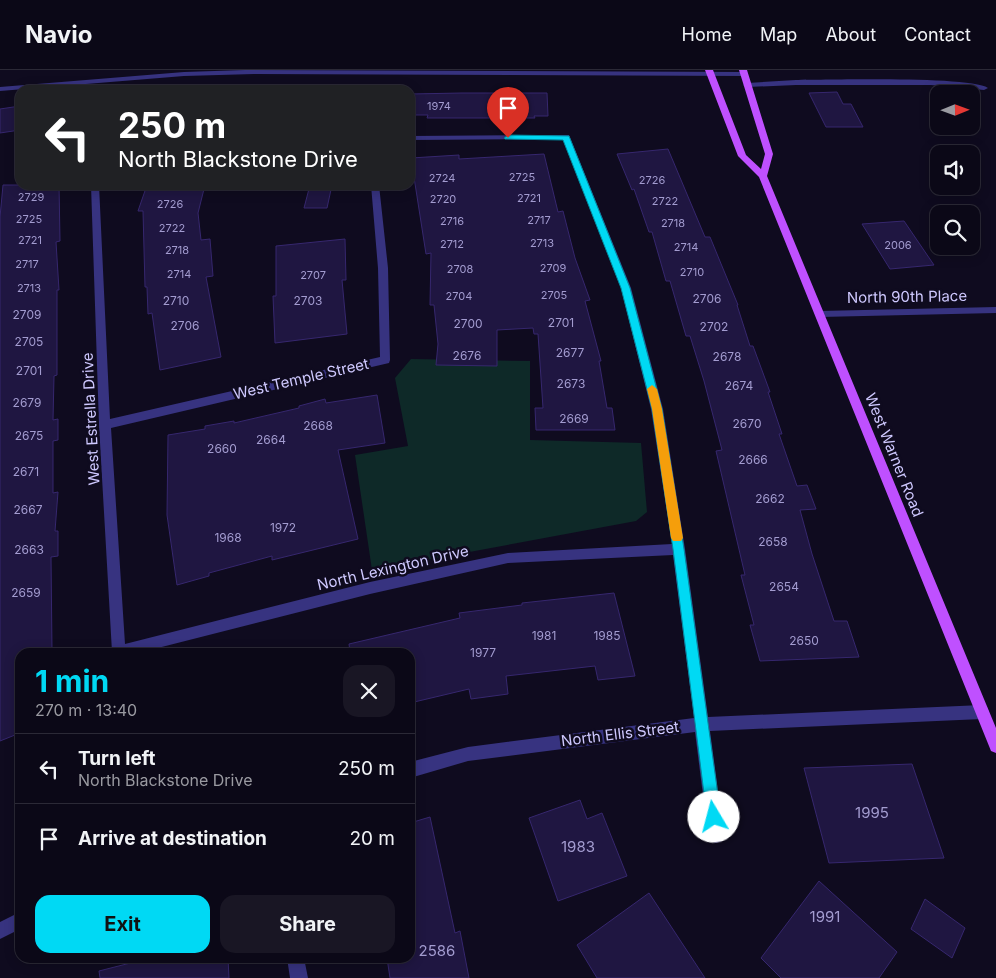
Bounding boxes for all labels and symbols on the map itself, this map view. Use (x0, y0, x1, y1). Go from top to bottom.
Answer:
north arrow (930, 85, 980, 135)
pin (487, 87, 529, 138)
house number: 1974 (427, 99, 451, 113)
house number: 2725 (509, 170, 535, 184)
house number: 2724 (429, 171, 455, 185)
house number: 2726 (639, 173, 665, 187)
house number: 2729 (18, 190, 44, 204)
house number: 2721 (517, 191, 541, 205)
house number: 2720 (430, 192, 456, 206)
house number: 2722 (652, 194, 678, 208)
house number: 2726 (157, 197, 183, 211)
house number: 2725 (16, 212, 42, 226)
house number: 2717 (527, 213, 551, 227)
house number: 2716 (440, 214, 464, 228)
house number: 2718 (661, 216, 685, 230)
house number: 2722 (159, 221, 185, 235)
house number: 2721 (18, 233, 42, 247)
house number: 2713 (530, 236, 554, 250)
house number: 2712 (440, 237, 464, 251)
house number: 2006 (884, 238, 912, 252)
house number: 2714 (674, 240, 698, 254)
house number: 2718 (165, 243, 189, 257)
house number: 2717 (15, 257, 39, 271)
house number: 2709 (540, 261, 566, 275)
house number: 2708 (447, 262, 473, 276)
house number: 2710 (680, 265, 704, 279)
house number: 2714 (167, 267, 191, 281)
house number: 2707 (300, 268, 326, 282)
house number: 2713 (17, 281, 41, 295)
street label: North 90th Place (847, 286, 967, 307)
house number: 2705 (541, 288, 568, 302)
house number: 2704 (446, 289, 472, 303)
house number: 2706 (693, 291, 721, 306)
house number: 2710 (163, 293, 189, 308)
house number: 2703 (294, 293, 322, 308)
house number: 2709 (13, 307, 41, 322)
house number: 2701 (548, 315, 574, 330)
house number: 2700 (453, 316, 483, 331)
house number: 2706 (171, 318, 199, 333)
house number: 2702 (700, 319, 728, 334)
house number: 2705 (15, 334, 43, 349)
house number: 2677 (556, 345, 584, 360)
house number: 2676 (453, 348, 481, 363)
house number: 2678 (713, 349, 741, 364)
street label: West Estrella Drive (78, 352, 103, 486)
street label: West Temple Street (231, 354, 370, 403)
house number: 2701 (16, 363, 42, 378)
house number: 2673 (557, 376, 585, 391)
house number: 2674 (725, 378, 754, 393)
street label: West Warner Road (861, 390, 928, 519)
house number: 2679 (13, 395, 41, 410)
house number: 2669 (559, 411, 589, 426)
house number: 2670 (733, 416, 761, 431)
house number: 2668 (303, 418, 333, 433)
house number: 2675 (15, 428, 43, 443)
house number: 2664 (256, 432, 286, 447)
house number: 2660 (207, 441, 237, 456)
house number: 2666 (738, 452, 768, 467)
house number: 2671 (13, 464, 39, 479)
house number: 2662 (755, 491, 785, 506)
house number: 2667 (14, 502, 43, 517)
house number: 1972 (270, 520, 296, 535)
house number: 1968 (214, 530, 242, 545)
house number: 2658 (758, 534, 788, 549)
street label: North Lexington Drive (315, 541, 471, 594)
house number: 2663 (14, 542, 44, 557)
house number: 2654 (769, 579, 799, 594)
house number: 2659 (11, 585, 41, 600)
house number: 1981 (532, 628, 556, 643)
house number: 1985 (593, 628, 621, 643)
house number: 2650 (789, 633, 819, 648)
house number: 1977 (470, 645, 496, 660)
street label: North Ellis Street (560, 717, 680, 750)
position arrow (687, 790, 739, 842)
house number: 1995 (855, 803, 889, 822)
house number: 1983 (561, 837, 595, 856)
house number: 1991 (810, 907, 840, 926)
house number: 2586 (419, 941, 455, 960)

